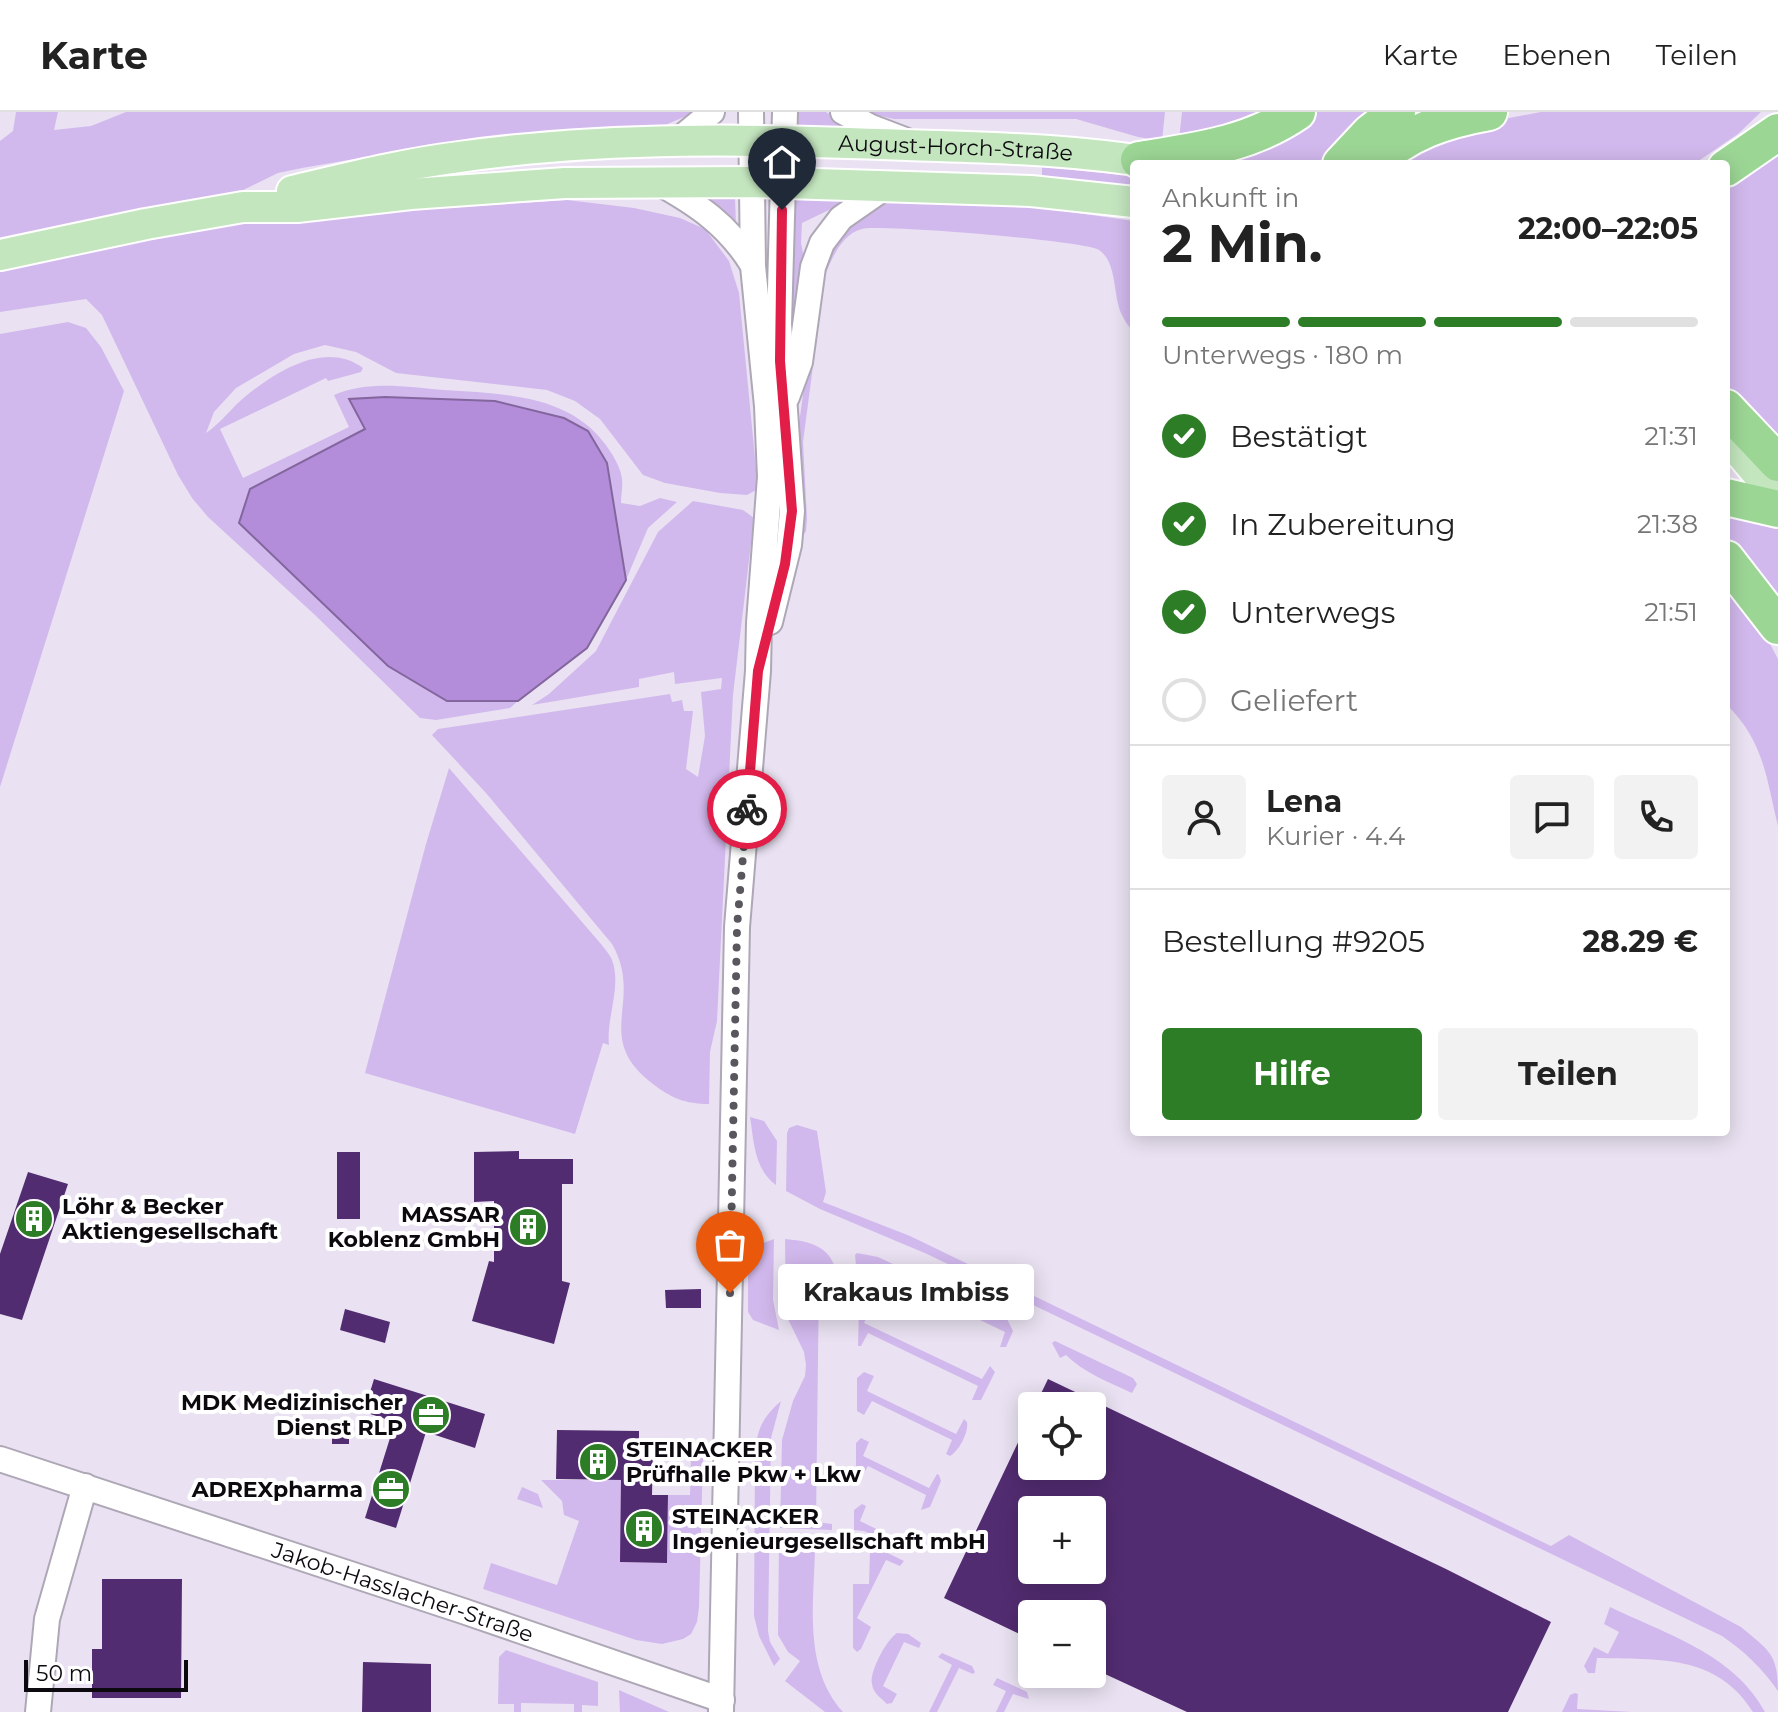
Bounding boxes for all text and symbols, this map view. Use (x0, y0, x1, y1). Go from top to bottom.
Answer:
text: Karte (40, 32, 148, 79)
text: Karte (1383, 38, 1458, 72)
text: Ebenen (1502, 38, 1612, 72)
text: Teilen (1656, 38, 1738, 72)
pin (748, 128, 816, 210)
street label: August-Horch-Straße (838, 129, 1074, 166)
icon: home (760, 140, 804, 184)
text: Ankunft in (1162, 182, 1299, 214)
text: 22:00–22:05 (1518, 210, 1698, 247)
text: 2 Min. (1162, 212, 1322, 275)
text: Unterwegs · 180 m (1162, 339, 1403, 371)
icon: check (1162, 414, 1206, 458)
text: Bestätigt (1230, 418, 1368, 455)
text: 21:31 (1644, 420, 1698, 452)
icon: check (1162, 502, 1206, 546)
text: In Zubereitung (1230, 506, 1456, 543)
text: 21:38 (1637, 508, 1698, 540)
icon: check (1162, 590, 1206, 634)
text: Unterwegs (1230, 594, 1395, 631)
text: 21:51 (1644, 596, 1698, 628)
text: Geliefert (1230, 682, 1358, 719)
courier (707, 769, 787, 849)
button: person (1162, 775, 1246, 859)
button: chat (1510, 775, 1594, 859)
button: phone (1614, 775, 1698, 859)
text: Lena (1266, 783, 1342, 820)
icon: bike (725, 787, 769, 831)
text: Kurier · 4.4 (1266, 820, 1405, 852)
text: Bestellung #9205 (1162, 923, 1425, 960)
text: 28.29 € (1582, 923, 1698, 960)
button: Hilfe (1162, 1028, 1422, 1120)
button: Teilen (1438, 1028, 1698, 1120)
place label: Löhr & Becker Aktiengesellschaft (61, 1193, 279, 1245)
building icon: Löhr & Becker Aktiengesellschaft (13, 1198, 55, 1240)
place label: MASSAR Koblenz GmbH (328, 1201, 500, 1253)
building icon: MASSAR Koblenz GmbH (507, 1206, 549, 1248)
pin (696, 1211, 764, 1293)
icon: bag (708, 1223, 752, 1267)
callout: Krakaus Imbiss (778, 1265, 1034, 1321)
text: Krakaus Imbiss (803, 1276, 1009, 1308)
place label: MDK Medizinischer Dienst RLP (181, 1389, 403, 1441)
map controls (1018, 1392, 1106, 1688)
button: locate (1018, 1392, 1106, 1480)
office icon: MDK Medizinischer Dienst RLP (410, 1394, 452, 1436)
place label: STEINACKER Prüfhalle Pkw + Lkw (626, 1436, 861, 1488)
building icon: STEINACKER Prüfhalle Pkw + Lkw (577, 1441, 619, 1483)
office icon: ADREXpharma (370, 1468, 412, 1510)
place label: ADREXpharma (191, 1476, 363, 1503)
button: + (1018, 1496, 1106, 1584)
place label: STEINACKER Ingenieurgesellschaft mbH (672, 1503, 986, 1555)
building icon: STEINACKER Ingenieurgesellschaft mbH (623, 1508, 665, 1550)
street label: Jakob-Hasslacher-Straße (268, 1535, 537, 1648)
button: − (1018, 1600, 1106, 1688)
scale bar (24, 1656, 188, 1692)
text: 50 m (36, 1660, 92, 1687)

